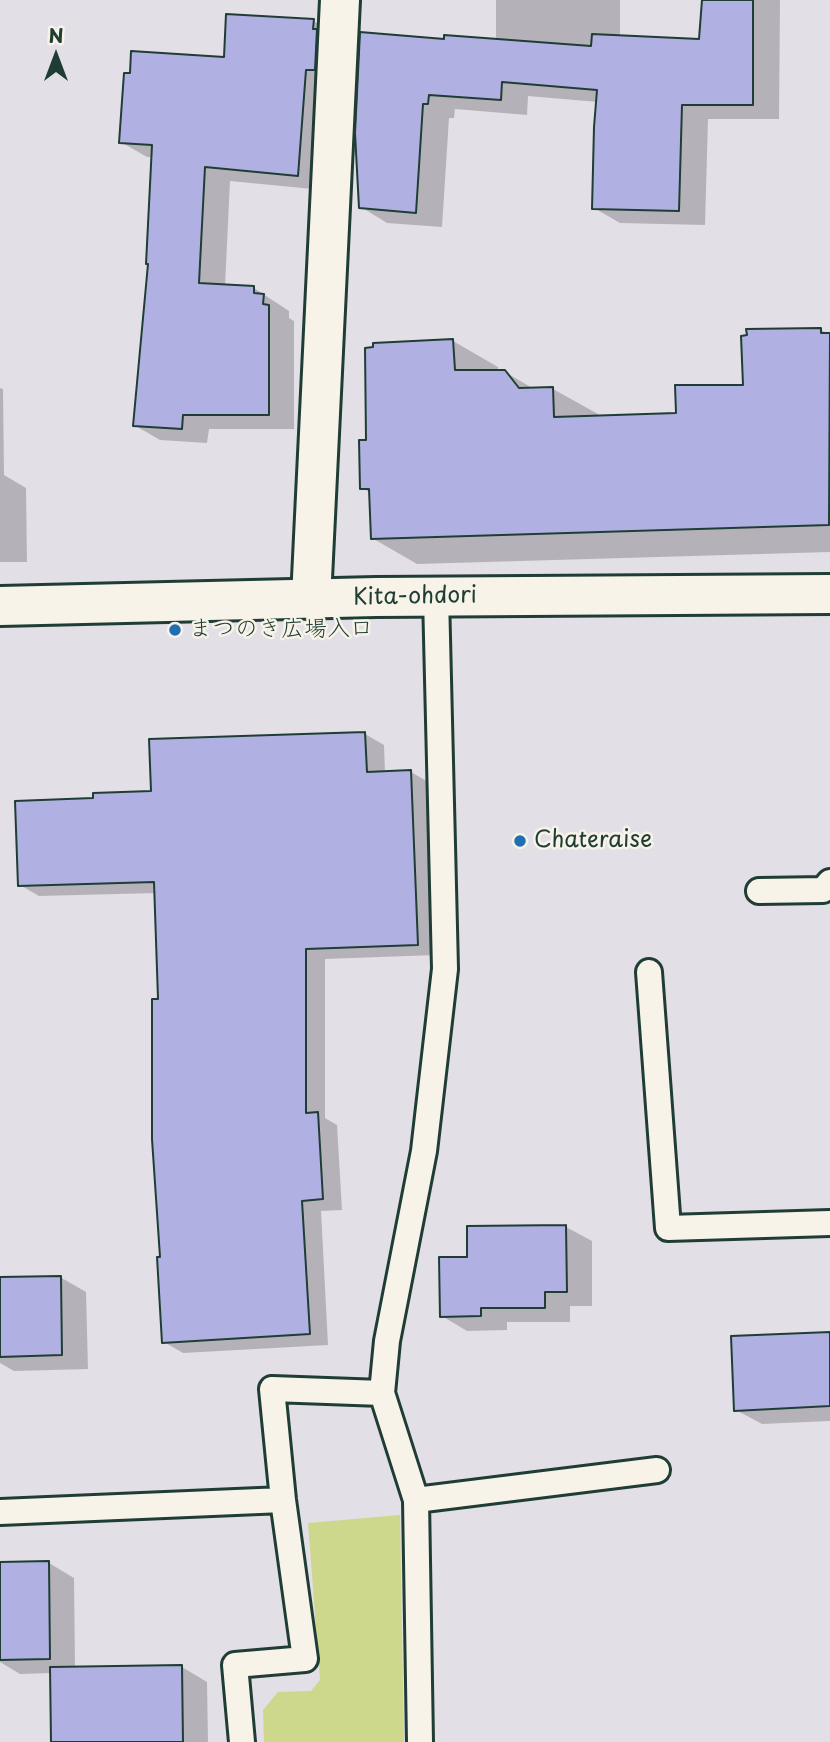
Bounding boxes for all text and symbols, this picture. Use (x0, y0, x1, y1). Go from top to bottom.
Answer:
north arrow (21, 21, 91, 91)
text: N (48, 21, 64, 49)
street label: Kita-ohdori (353, 582, 477, 612)
place label: まつのき広場入口 (189, 616, 373, 644)
marker: まつのき広場入口 (167, 622, 183, 638)
place label: Chateraise (534, 827, 652, 855)
marker: Chateraise (512, 833, 528, 849)

